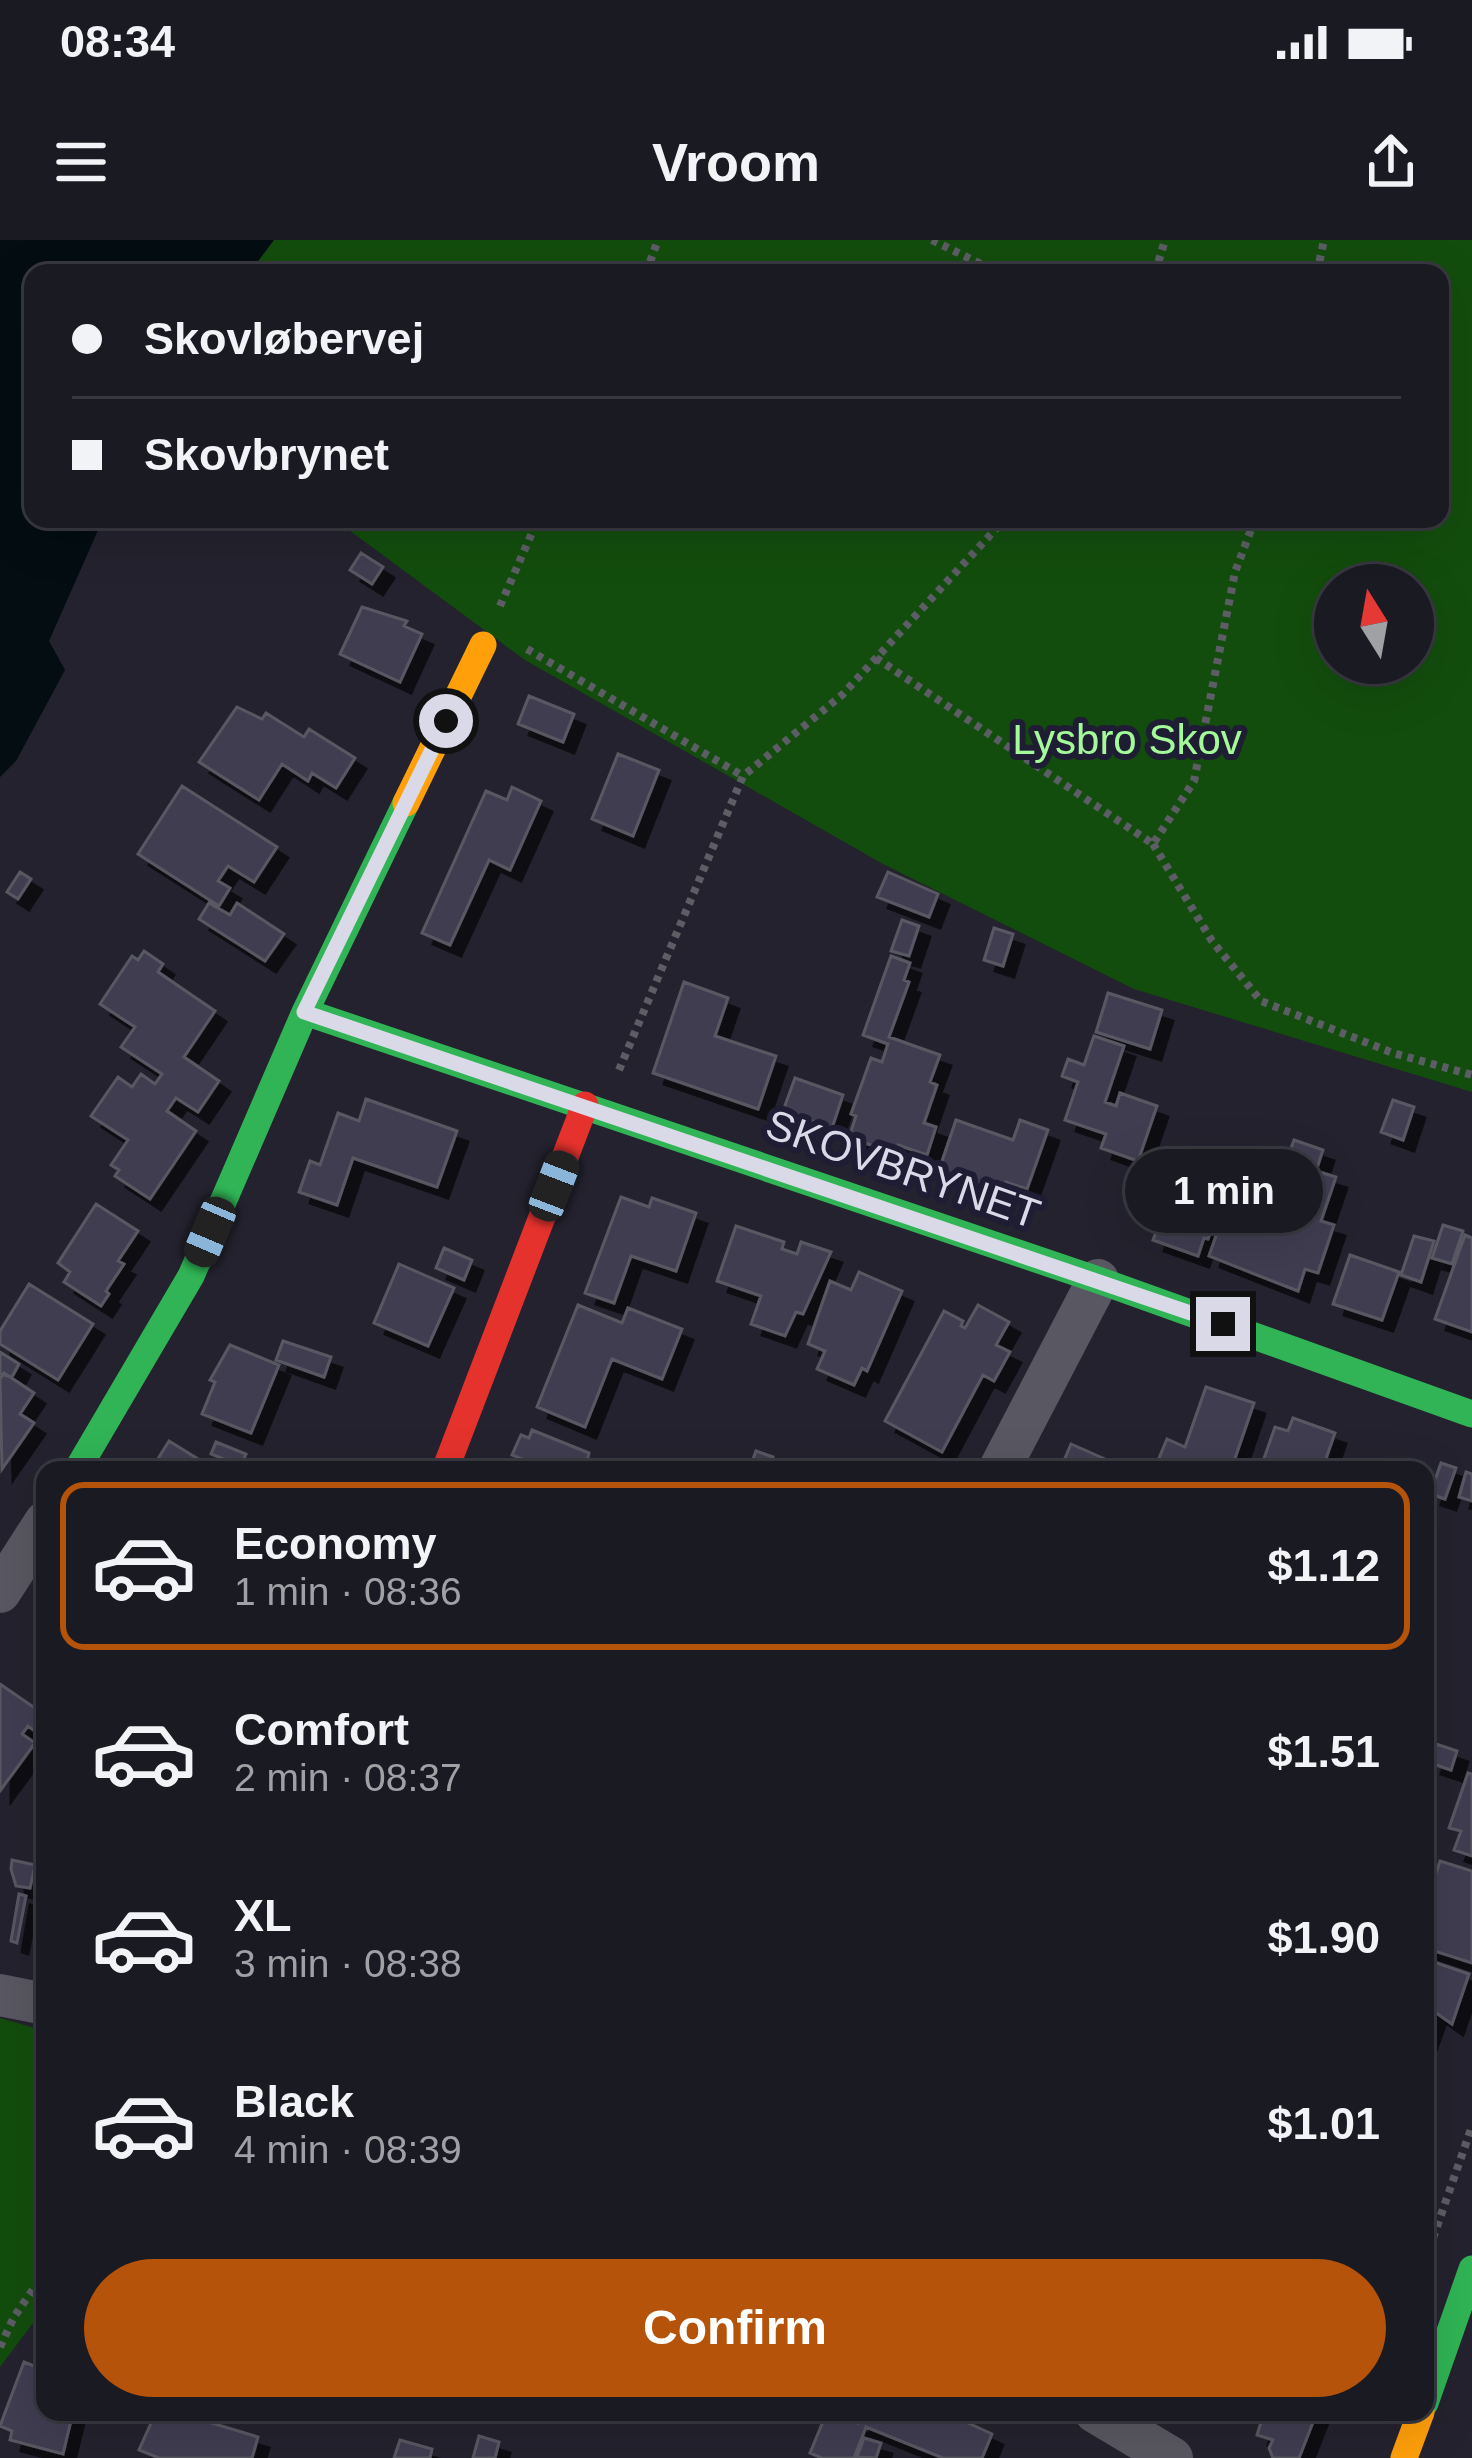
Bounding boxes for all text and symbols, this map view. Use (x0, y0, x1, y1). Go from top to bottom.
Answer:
text: 08:34 (60, 16, 175, 67)
icon: menu (48, 129, 114, 195)
icon: share (1358, 129, 1424, 195)
text: Vroom (652, 132, 820, 192)
text: Skovløbervej (144, 313, 424, 364)
text: Skovbrynet (144, 429, 389, 480)
north arrow (1314, 564, 1434, 684)
map controls (1314, 564, 1434, 684)
route start (419, 694, 473, 748)
park label: Lysbro Skov (1012, 716, 1242, 763)
street label: SKOVBRYNET (760, 1100, 1046, 1238)
car (524, 1146, 584, 1226)
callout: 1 min (1124, 1150, 1322, 1234)
text: 1 min (1173, 1169, 1275, 1212)
car (179, 1192, 241, 1272)
route end (1196, 1297, 1250, 1351)
icon: car (90, 1512, 198, 1620)
text: Economy (234, 1518, 437, 1569)
text: $1.12 (1267, 1540, 1380, 1591)
text: 1 min · 08:36 (234, 1570, 462, 1613)
icon: car (90, 1698, 198, 1806)
text: Comfort (234, 1704, 409, 1755)
text: $1.51 (1267, 1726, 1380, 1777)
text: 2 min · 08:37 (234, 1756, 462, 1799)
icon: car (90, 1884, 198, 1992)
text: XL (234, 1890, 292, 1941)
text: $1.90 (1267, 1912, 1380, 1963)
text: 3 min · 08:38 (234, 1942, 462, 1985)
icon: car (90, 2070, 198, 2178)
text: Black (234, 2076, 354, 2127)
text: $1.01 (1267, 2098, 1380, 2149)
text: 4 min · 08:39 (234, 2128, 462, 2171)
button: Confirm (84, 2259, 1386, 2397)

